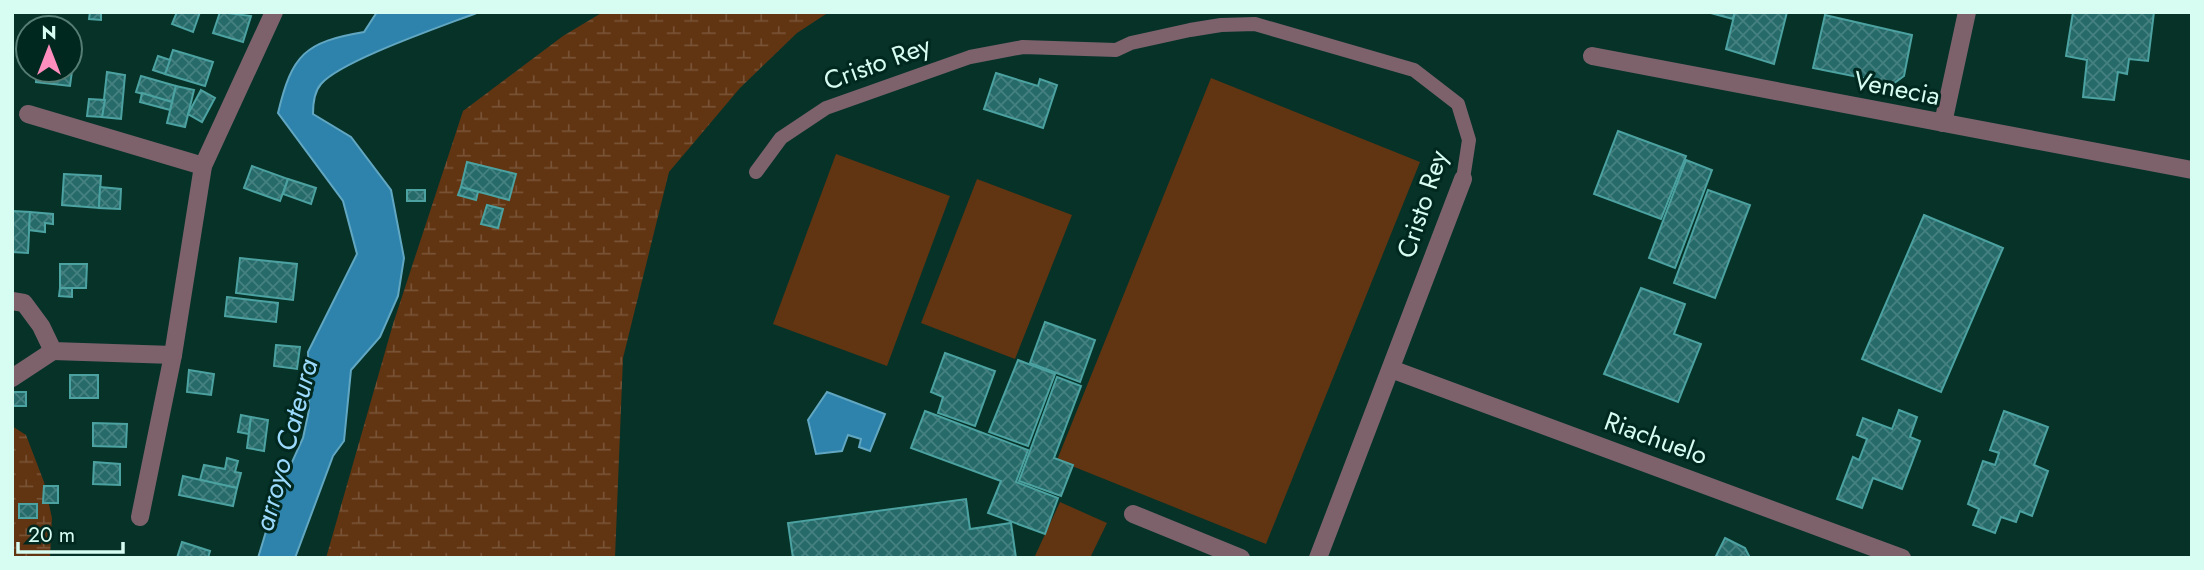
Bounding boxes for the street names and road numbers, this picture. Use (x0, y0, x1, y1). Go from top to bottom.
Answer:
street label: Cristo Rey (818, 26, 936, 100)
street label: Venecia (1851, 61, 1943, 115)
street label: Cristo Rey (1387, 145, 1457, 263)
street label: Riachuelo (1599, 402, 1713, 474)

